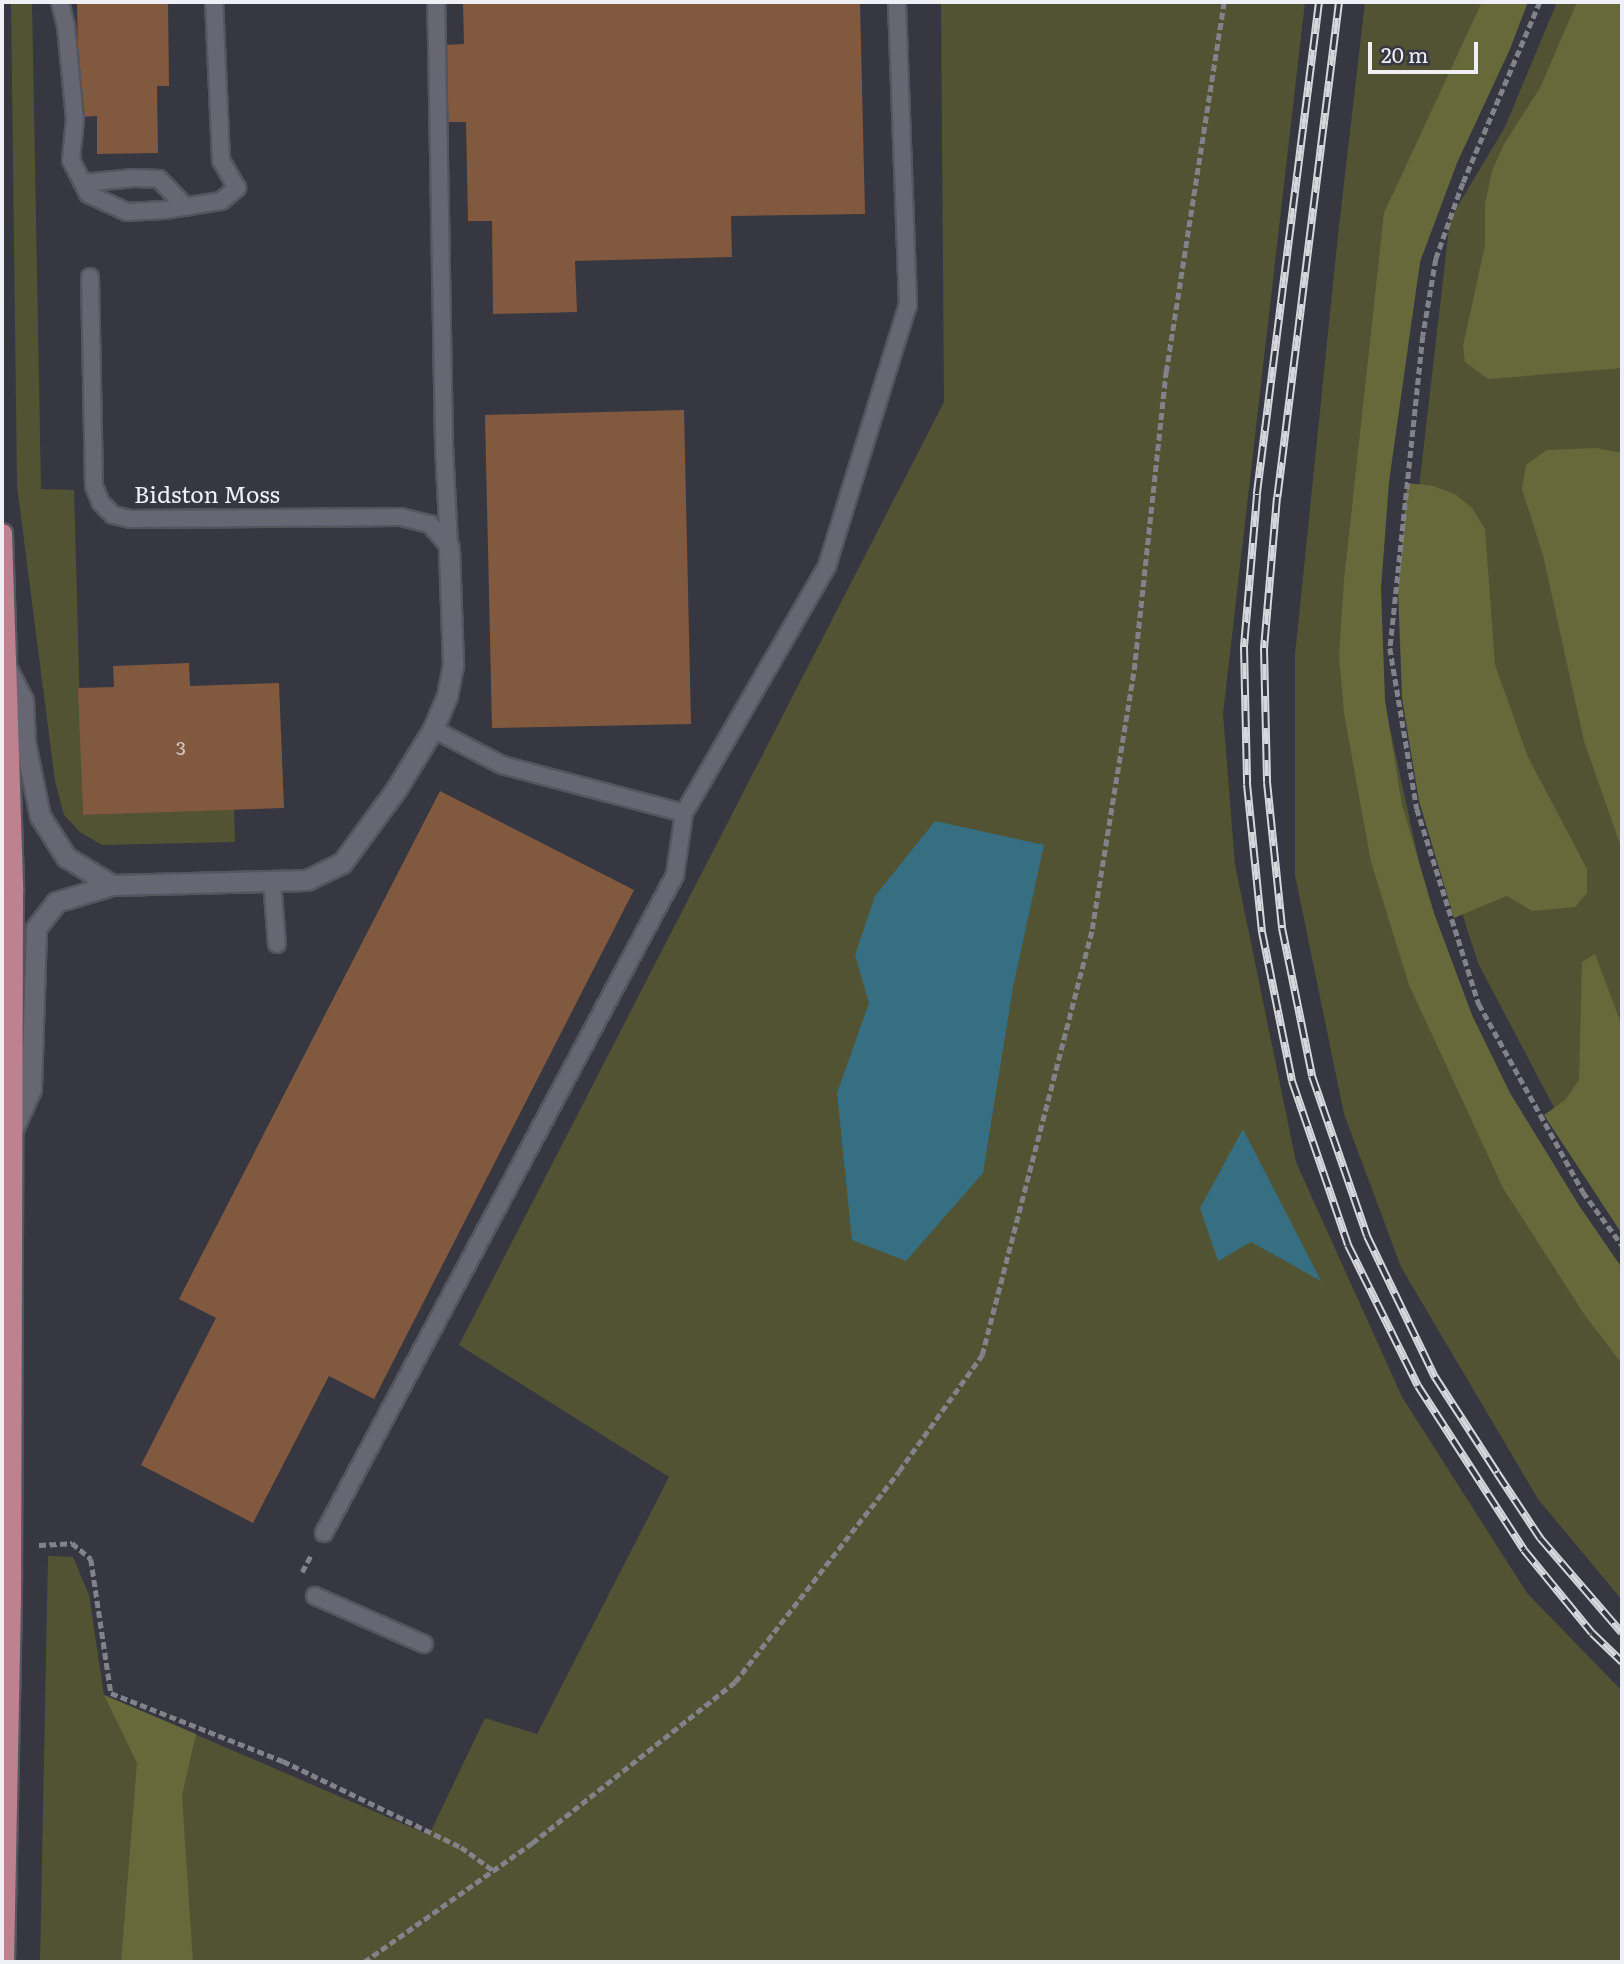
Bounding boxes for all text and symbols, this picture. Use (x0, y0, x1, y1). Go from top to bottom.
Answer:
scale bar (1372, 28, 1482, 72)
text: 20 m (1381, 38, 1428, 69)
street label: Bidston Moss (134, 479, 280, 507)
house number: 3 (176, 737, 186, 759)

